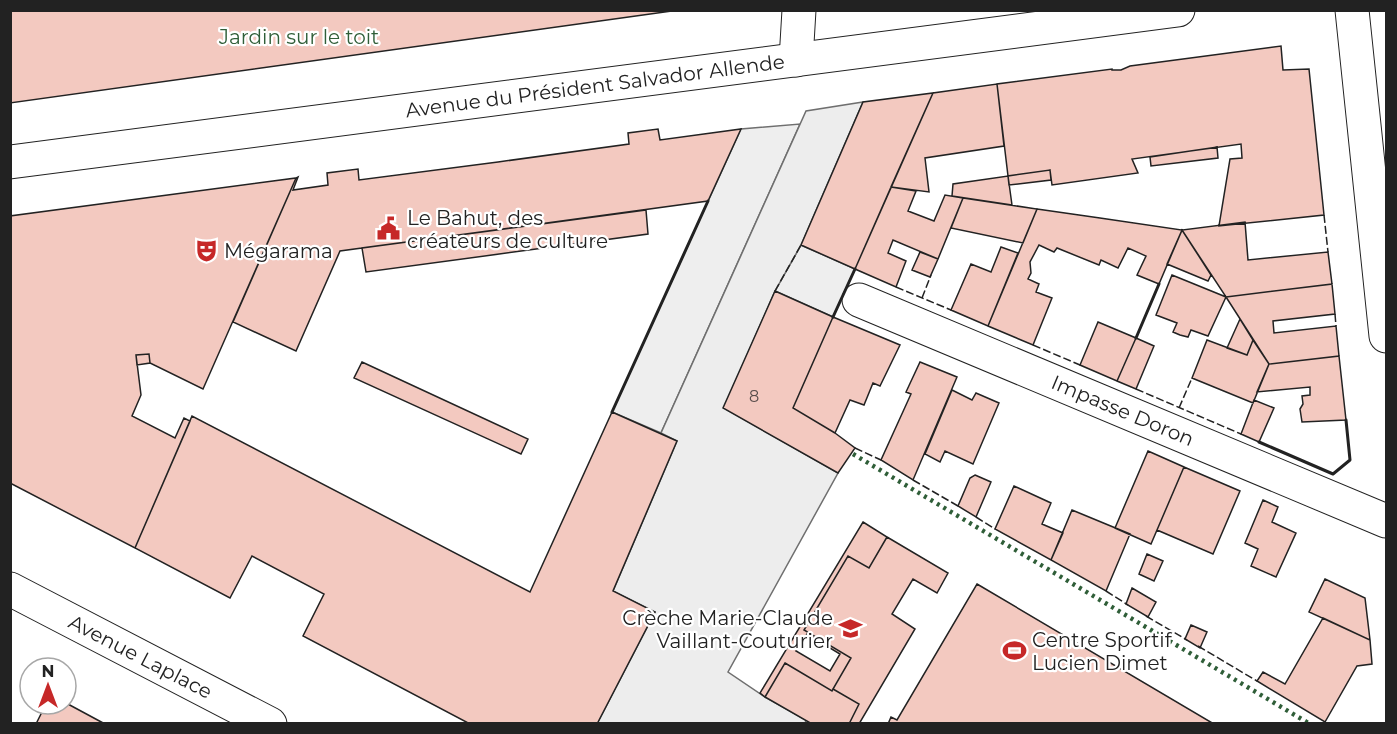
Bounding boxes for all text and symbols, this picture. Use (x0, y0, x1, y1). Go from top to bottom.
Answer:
park label: Jardin sur le toit (218, 25, 379, 49)
street label: Avenue du Président Salvador Allende (404, 49, 786, 122)
place label: Le Bahut, des créateurs de culture (407, 206, 608, 253)
public building icon: Le Bahut, des créateurs de culture (376, 216, 402, 242)
theatre icon: Mégarama (193, 238, 219, 264)
place label: Mégarama (224, 239, 333, 263)
street label: Impasse Doron (1048, 370, 1198, 451)
house number: 8 (749, 387, 759, 406)
place label: Crèche Marie-Claude Vaillant-Couturier (622, 606, 833, 653)
street label: Avenue Laplace (65, 610, 216, 704)
school or university icon: Crèche Marie-Claude Vaillant-Couturier (838, 616, 864, 642)
place label: Centre Sportif Lucien Dimet (1032, 628, 1173, 675)
sports icon: Centre Sportif Lucien Dimet (1001, 638, 1027, 664)
north arrow (18, 656, 78, 716)
text: N (42, 662, 54, 681)

